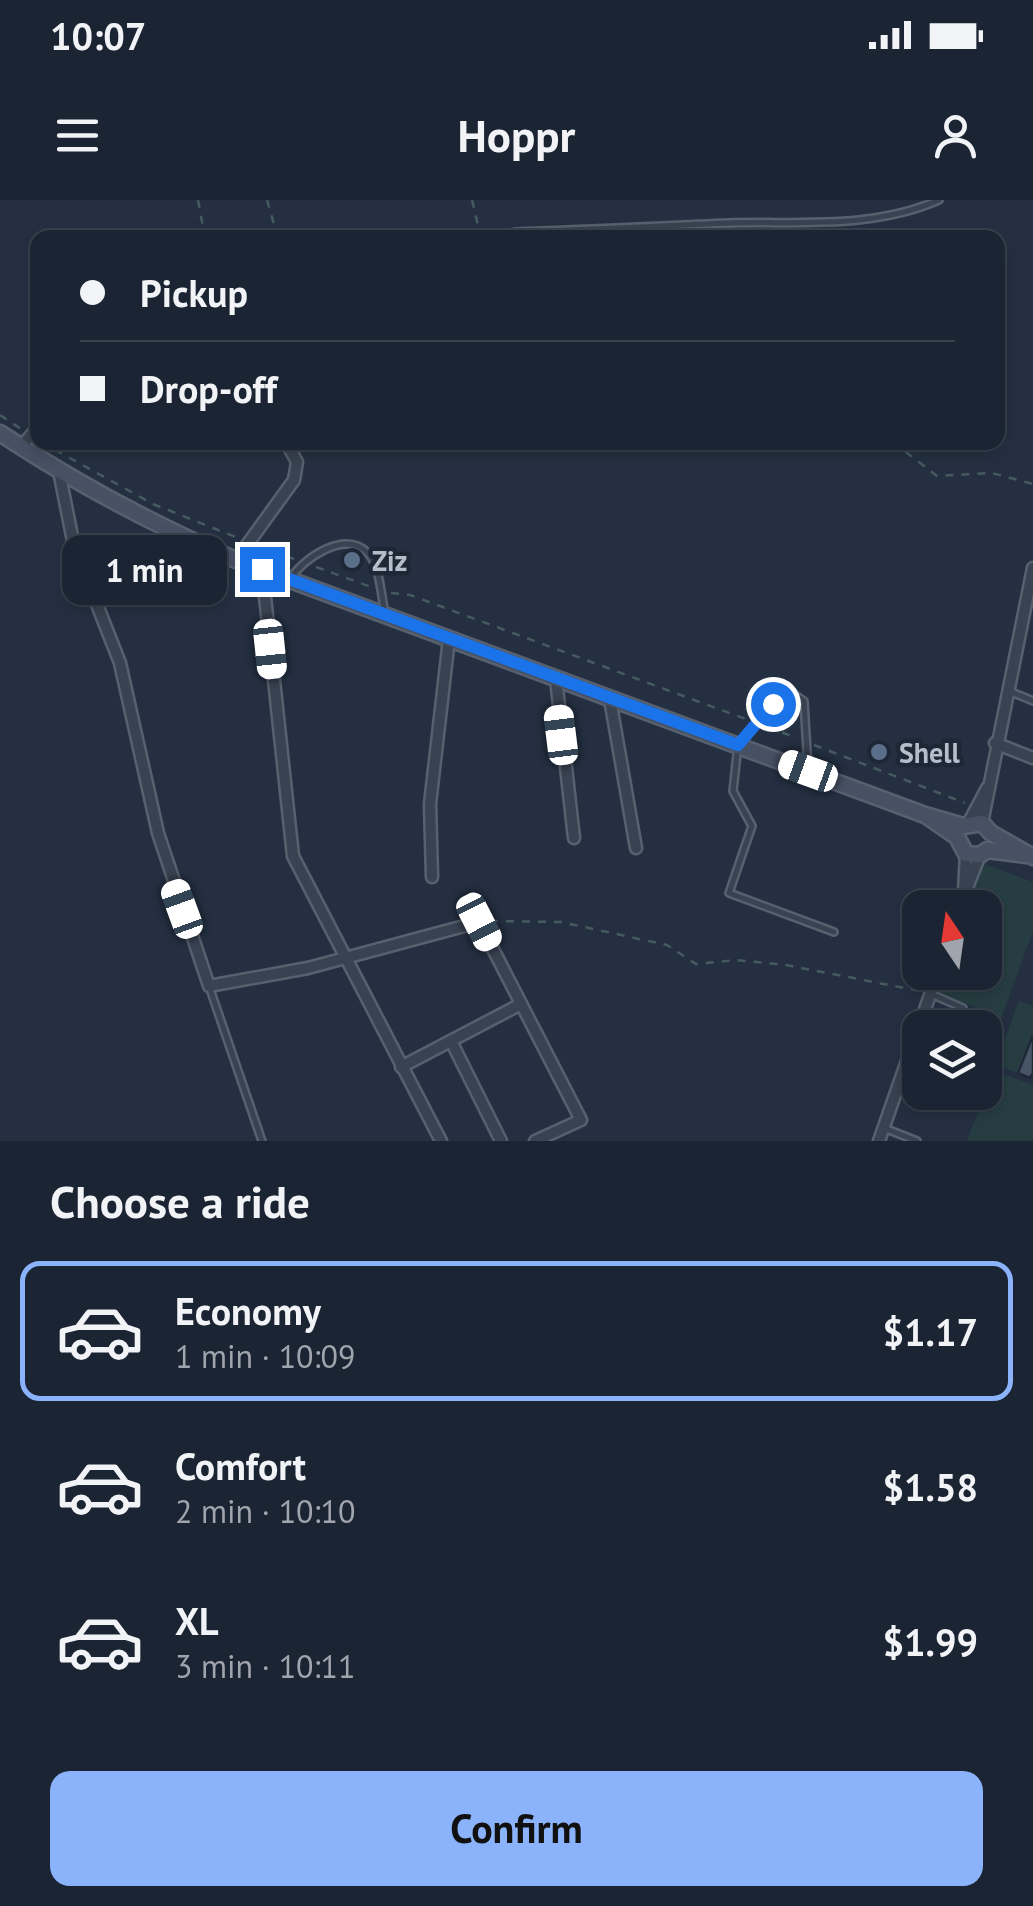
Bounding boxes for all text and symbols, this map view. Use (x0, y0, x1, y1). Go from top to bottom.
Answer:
text: 10:07 (50, 11, 146, 60)
text: Hoppr (458, 106, 575, 164)
icon: menu (50, 108, 105, 163)
icon: person (928, 108, 983, 163)
text: Pickup (140, 268, 248, 317)
text: Drop-off (140, 364, 277, 413)
callout: 1 min (62, 534, 227, 604)
place label: Ziz (372, 542, 407, 579)
route end (240, 547, 285, 592)
text: 1 min (105, 549, 184, 591)
marker: Ziz (341, 549, 363, 571)
car (252, 618, 288, 680)
route start (751, 682, 796, 727)
car (542, 703, 580, 767)
place label: Shell (899, 734, 961, 771)
marker: Shell (868, 741, 890, 763)
car (775, 747, 841, 795)
car (158, 876, 206, 942)
car (452, 888, 506, 956)
north arrow (902, 890, 1002, 990)
map controls (902, 890, 1002, 1110)
button: layers (902, 1010, 1002, 1110)
text: Choose a ride (50, 1172, 310, 1230)
icon: car (55, 1286, 145, 1376)
text: Economy (175, 1286, 321, 1335)
text: $1.17 (882, 1307, 978, 1356)
text: 1 min · 10:09 (175, 1335, 355, 1377)
icon: car (55, 1441, 145, 1531)
text: Comfort (175, 1441, 306, 1490)
text: $1.58 (882, 1462, 978, 1511)
text: 2 min · 10:10 (175, 1490, 355, 1532)
icon: car (55, 1596, 145, 1686)
text: XL (175, 1596, 219, 1645)
text: $1.99 (882, 1617, 978, 1666)
text: 3 min · 10:11 (175, 1645, 355, 1687)
button: Confirm (50, 1771, 983, 1886)

